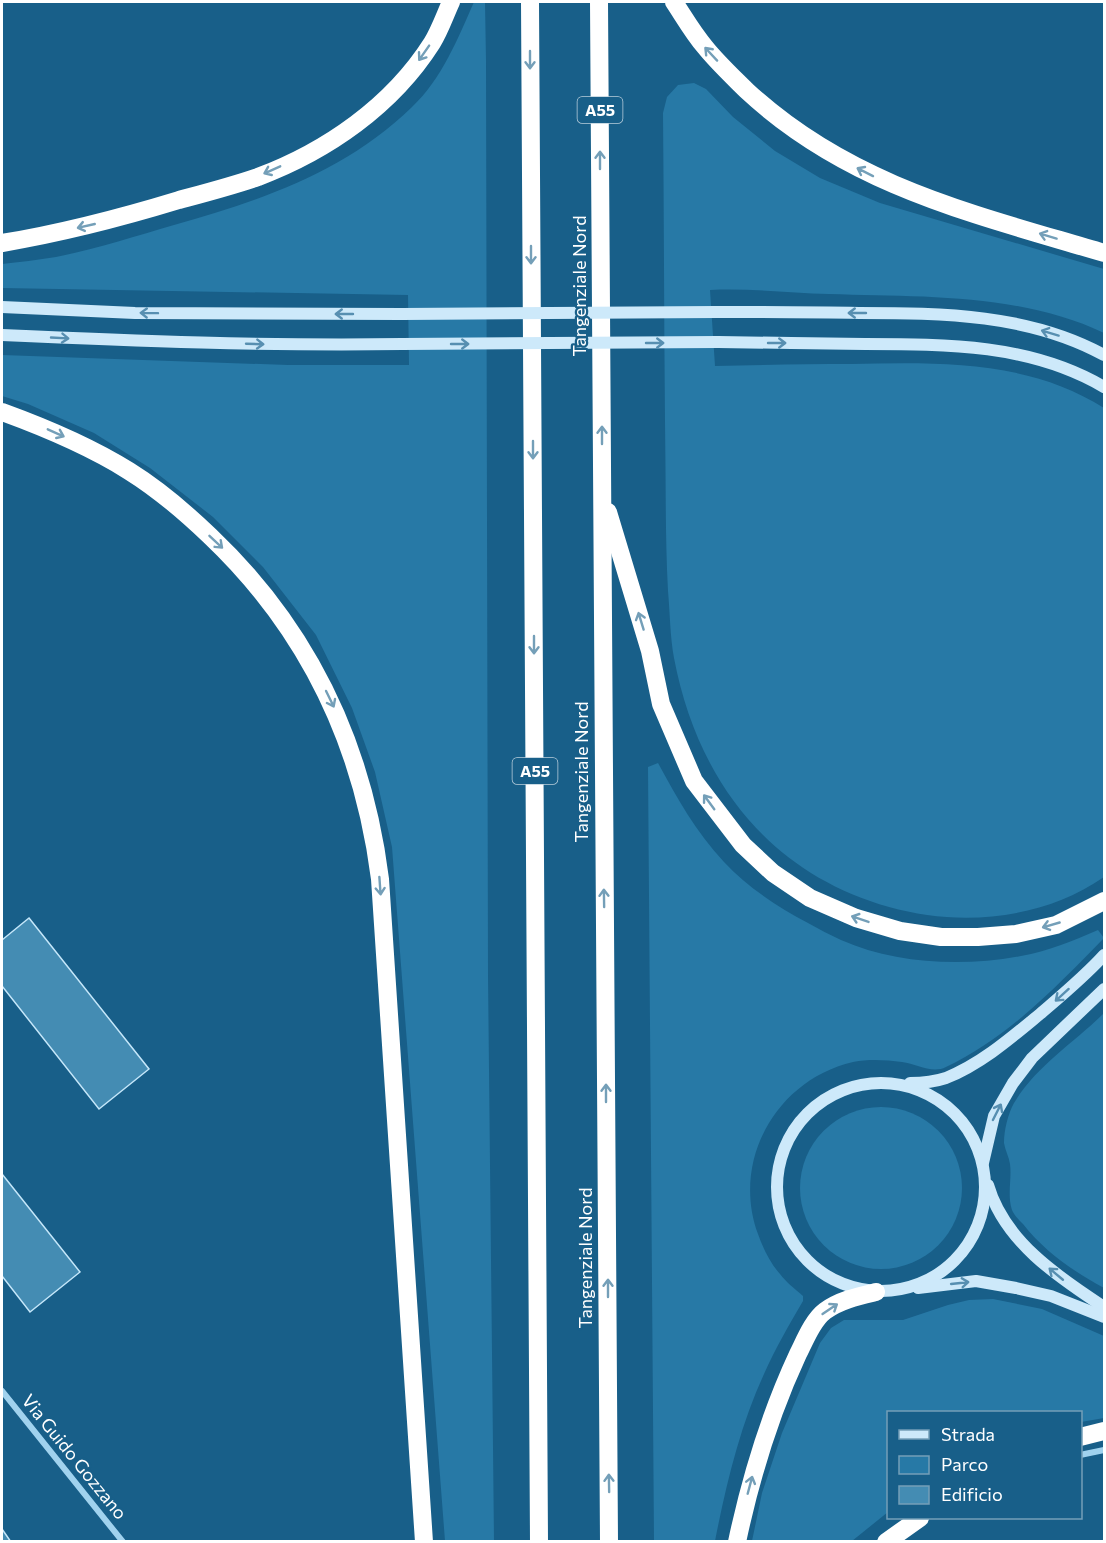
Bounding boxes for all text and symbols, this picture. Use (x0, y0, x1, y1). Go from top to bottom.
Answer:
one-way arrow (418, 45, 431, 61)
one-way arrow (704, 46, 718, 61)
one-way arrow (524, 49, 536, 69)
road number: A55 (578, 97, 622, 123)
one-way arrow (594, 150, 606, 170)
one-way arrow (264, 165, 282, 177)
one-way arrow (856, 166, 874, 177)
street label: Tangenziale Nord (568, 215, 590, 357)
one-way arrow (76, 221, 95, 233)
one-way arrow (1039, 230, 1058, 241)
one-way arrow (525, 244, 537, 264)
one-way arrow (139, 307, 159, 319)
one-way arrow (848, 307, 868, 318)
one-way arrow (334, 308, 354, 320)
one-way arrow (1041, 327, 1060, 338)
one-way arrow (49, 332, 69, 343)
one-way arrow (645, 337, 665, 349)
one-way arrow (766, 337, 786, 349)
one-way arrow (450, 338, 470, 350)
one-way arrow (244, 339, 264, 350)
one-way arrow (596, 425, 608, 445)
one-way arrow (46, 428, 64, 440)
one-way arrow (527, 439, 539, 459)
one-way arrow (209, 535, 224, 549)
one-way arrow (635, 612, 646, 631)
one-way arrow (528, 634, 540, 654)
one-way arrow (325, 689, 336, 707)
street label: Tangenziale Nord (570, 701, 592, 843)
road number: A55 (512, 758, 558, 784)
one-way arrow (702, 794, 715, 810)
one-way arrow (375, 876, 386, 896)
one-way arrow (599, 889, 610, 909)
one-way arrow (851, 912, 870, 923)
one-way arrow (1042, 920, 1061, 931)
one-way arrow (1055, 988, 1070, 1002)
one-way arrow (600, 1084, 612, 1104)
one-way arrow (991, 1104, 1003, 1122)
street label: Tangenziale Nord (574, 1187, 596, 1329)
one-way arrow (1048, 1267, 1064, 1280)
one-way arrow (950, 1277, 970, 1288)
one-way arrow (602, 1279, 613, 1299)
one-way arrow (821, 1303, 837, 1315)
street label: Via Guido Gozzano (18, 1389, 132, 1523)
legend (887, 1411, 1082, 1519)
text: Strada (941, 1423, 995, 1445)
text: Parco (941, 1453, 988, 1475)
one-way arrow (603, 1474, 615, 1494)
one-way arrow (745, 1475, 757, 1494)
text: Edificio (941, 1483, 1003, 1505)

